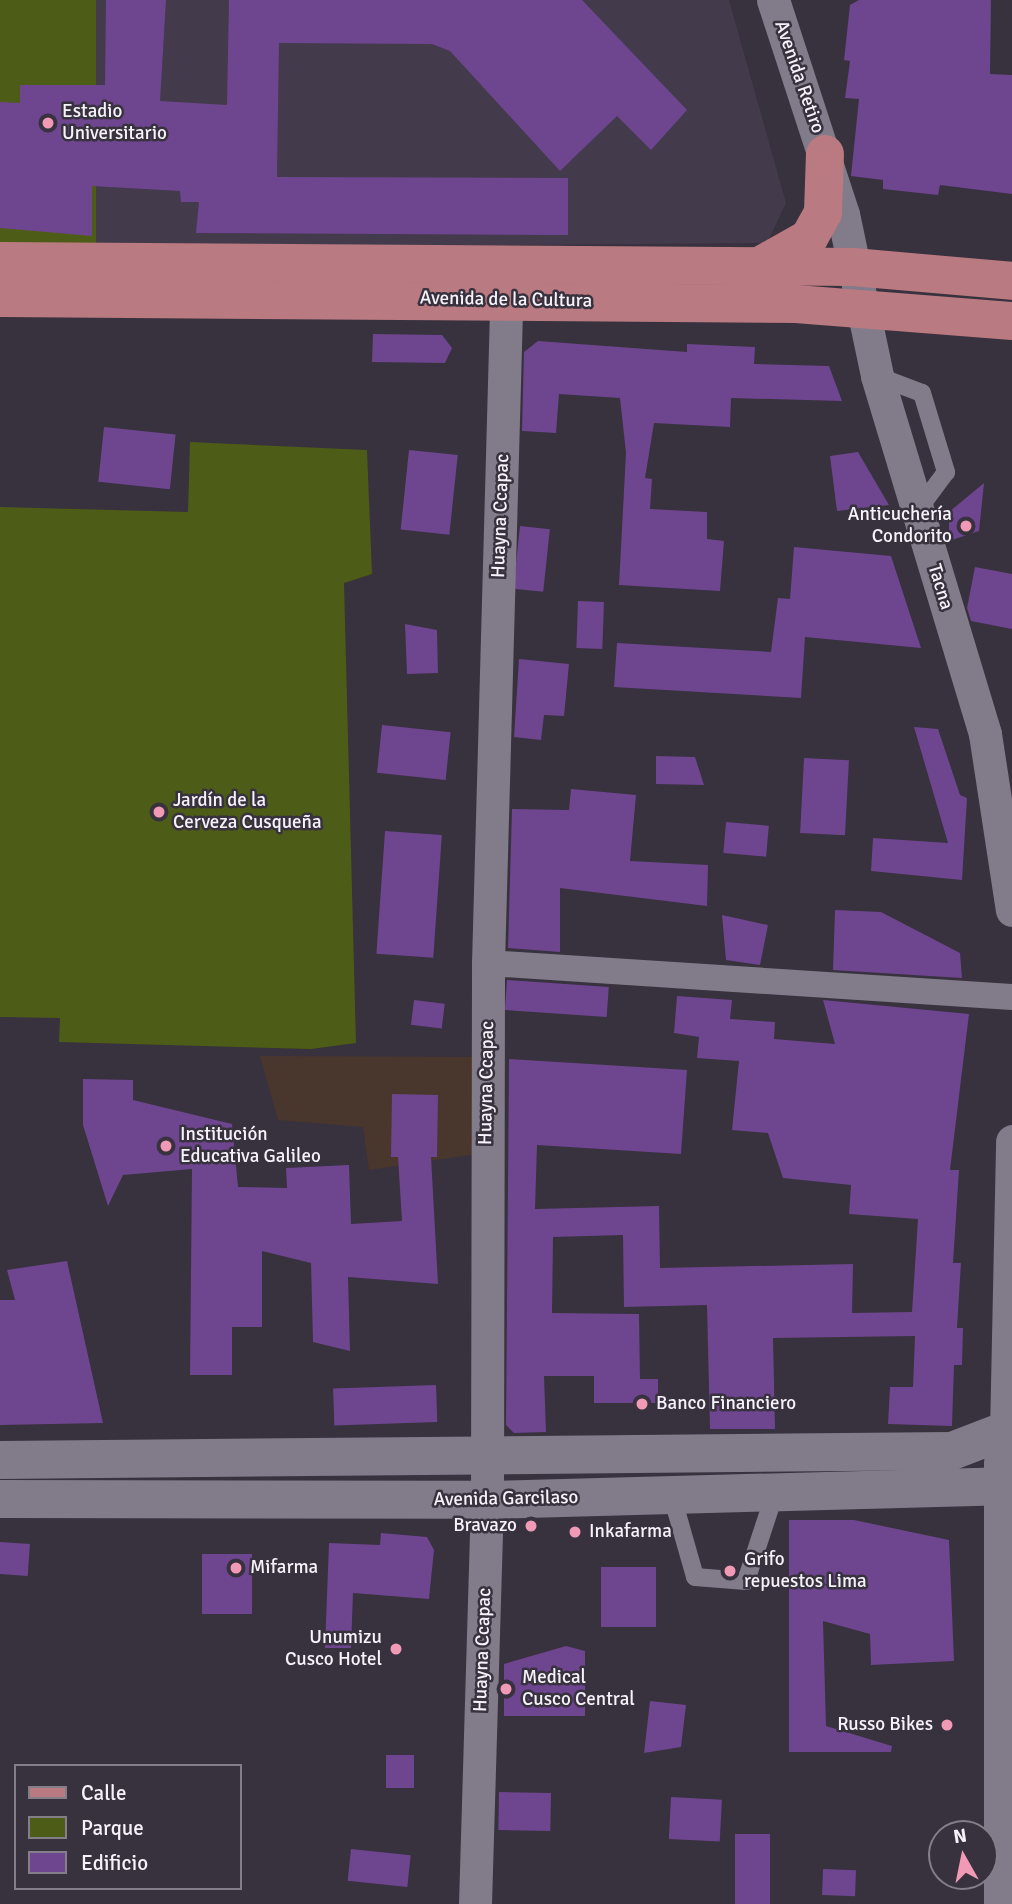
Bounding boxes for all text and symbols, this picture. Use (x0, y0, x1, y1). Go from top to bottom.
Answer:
street label: Avenida Retiro (769, 18, 829, 136)
place label: Estadio Universitario (62, 101, 167, 145)
marker: Estadio Universitario (40, 115, 56, 131)
street label: Avenida de la Cultura (420, 287, 592, 313)
street label: Huayna Ccapac (487, 454, 515, 578)
place label: Anticuchería Condorito (848, 504, 952, 548)
marker: Anticuchería Condorito (958, 518, 974, 534)
street label: Tacna (922, 561, 958, 613)
place label: Jardín de la Cerveza Cusqueña (173, 790, 322, 834)
marker: Jardín de la Cerveza Cusqueña (151, 804, 167, 820)
street label: Huayna Ccapac (475, 1021, 499, 1145)
place label: Institución Educativa Galileo (180, 1124, 321, 1168)
marker: Institución Educativa Galileo (158, 1138, 174, 1154)
place label: Banco Financiero (656, 1393, 796, 1415)
marker: Banco Financiero (634, 1396, 650, 1412)
street label: Avenida Garcilaso (433, 1486, 579, 1512)
place label: Bravazo (453, 1515, 517, 1537)
marker: Bravazo (523, 1518, 539, 1534)
place label: Inkafarma (589, 1521, 672, 1543)
marker: Inkafarma (567, 1524, 583, 1540)
place label: Grifo repuestos Lima (744, 1549, 867, 1593)
place label: Mifarma (250, 1557, 318, 1579)
marker: Mifarma (228, 1560, 244, 1576)
marker: Grifo repuestos Lima (722, 1563, 738, 1579)
street label: Huayna Ccapac (469, 1588, 497, 1712)
place label: Unumizu Cusco Hotel (285, 1627, 382, 1671)
marker: Unumizu Cusco Hotel (388, 1641, 404, 1657)
place label: Medical Cusco Central (522, 1667, 635, 1711)
marker: Medical Cusco Central (496, 1679, 516, 1699)
place label: Russo Bikes (837, 1714, 933, 1736)
marker: Russo Bikes (939, 1717, 955, 1733)
legend (14, 1764, 242, 1890)
text: Calle (81, 1780, 127, 1806)
text: Parque (81, 1815, 144, 1841)
north arrow (928, 1820, 998, 1890)
text: N (952, 1823, 968, 1849)
text: Edificio (81, 1850, 148, 1876)

